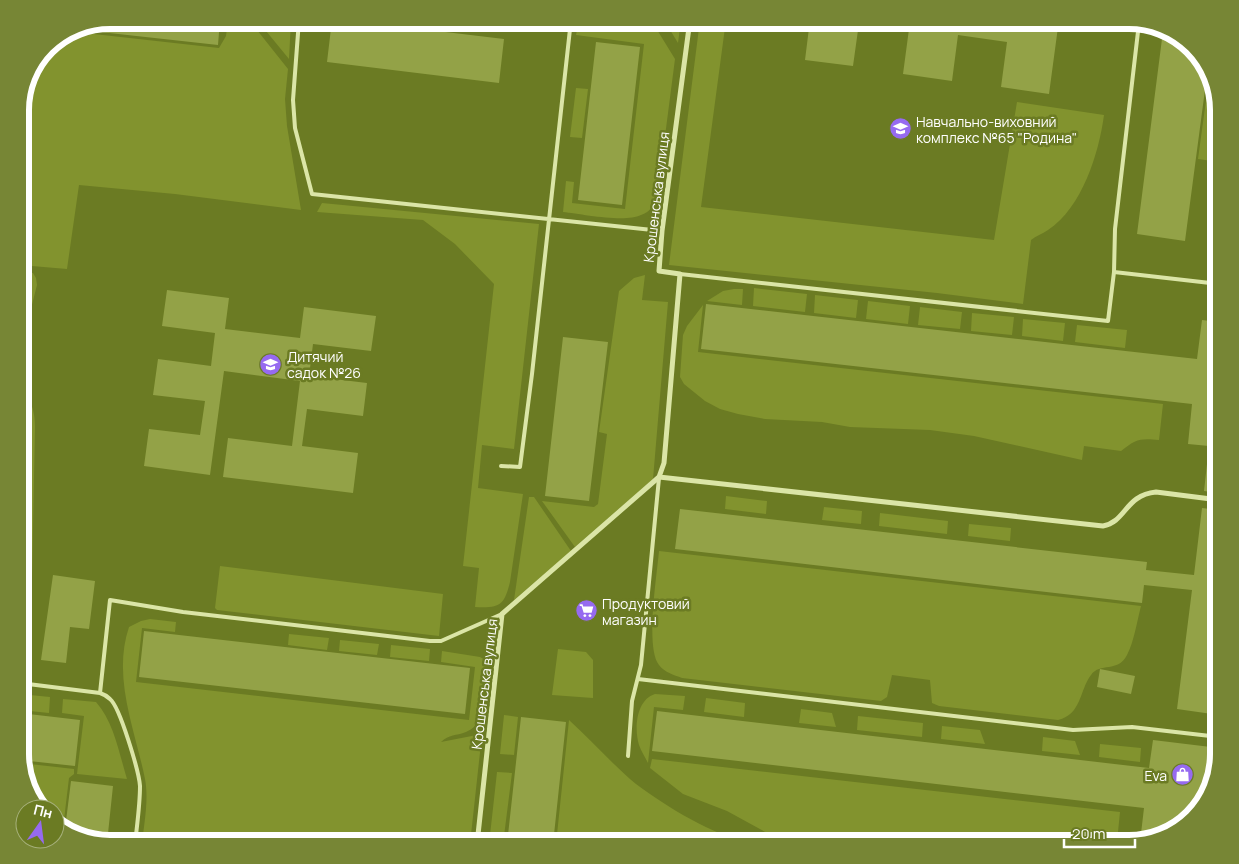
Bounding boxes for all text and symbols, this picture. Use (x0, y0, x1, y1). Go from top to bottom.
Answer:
place label: Навчально-виховний комплекс №65 "Родина" (916, 112, 1077, 147)
school or university icon: Навчально-виховний комплекс №65 "Родина" (888, 117, 912, 141)
street label: Крошенська вулиця (639, 130, 673, 264)
place label: Дитячий садок №26 (287, 347, 361, 382)
school or university icon: Дитячий садок №26 (259, 352, 283, 376)
place label: Продуктовий магазин (602, 594, 690, 629)
supermarket icon: Продуктовий магазин (574, 599, 598, 623)
street label: Крошенська вулиця (467, 617, 501, 751)
shop icon: Eva (1171, 763, 1195, 787)
place label: Eva (1145, 766, 1167, 785)
north arrow (15, 799, 65, 849)
text: Пн (32, 799, 55, 822)
scale bar (1064, 816, 1135, 848)
text: 20 m (1072, 823, 1105, 844)

